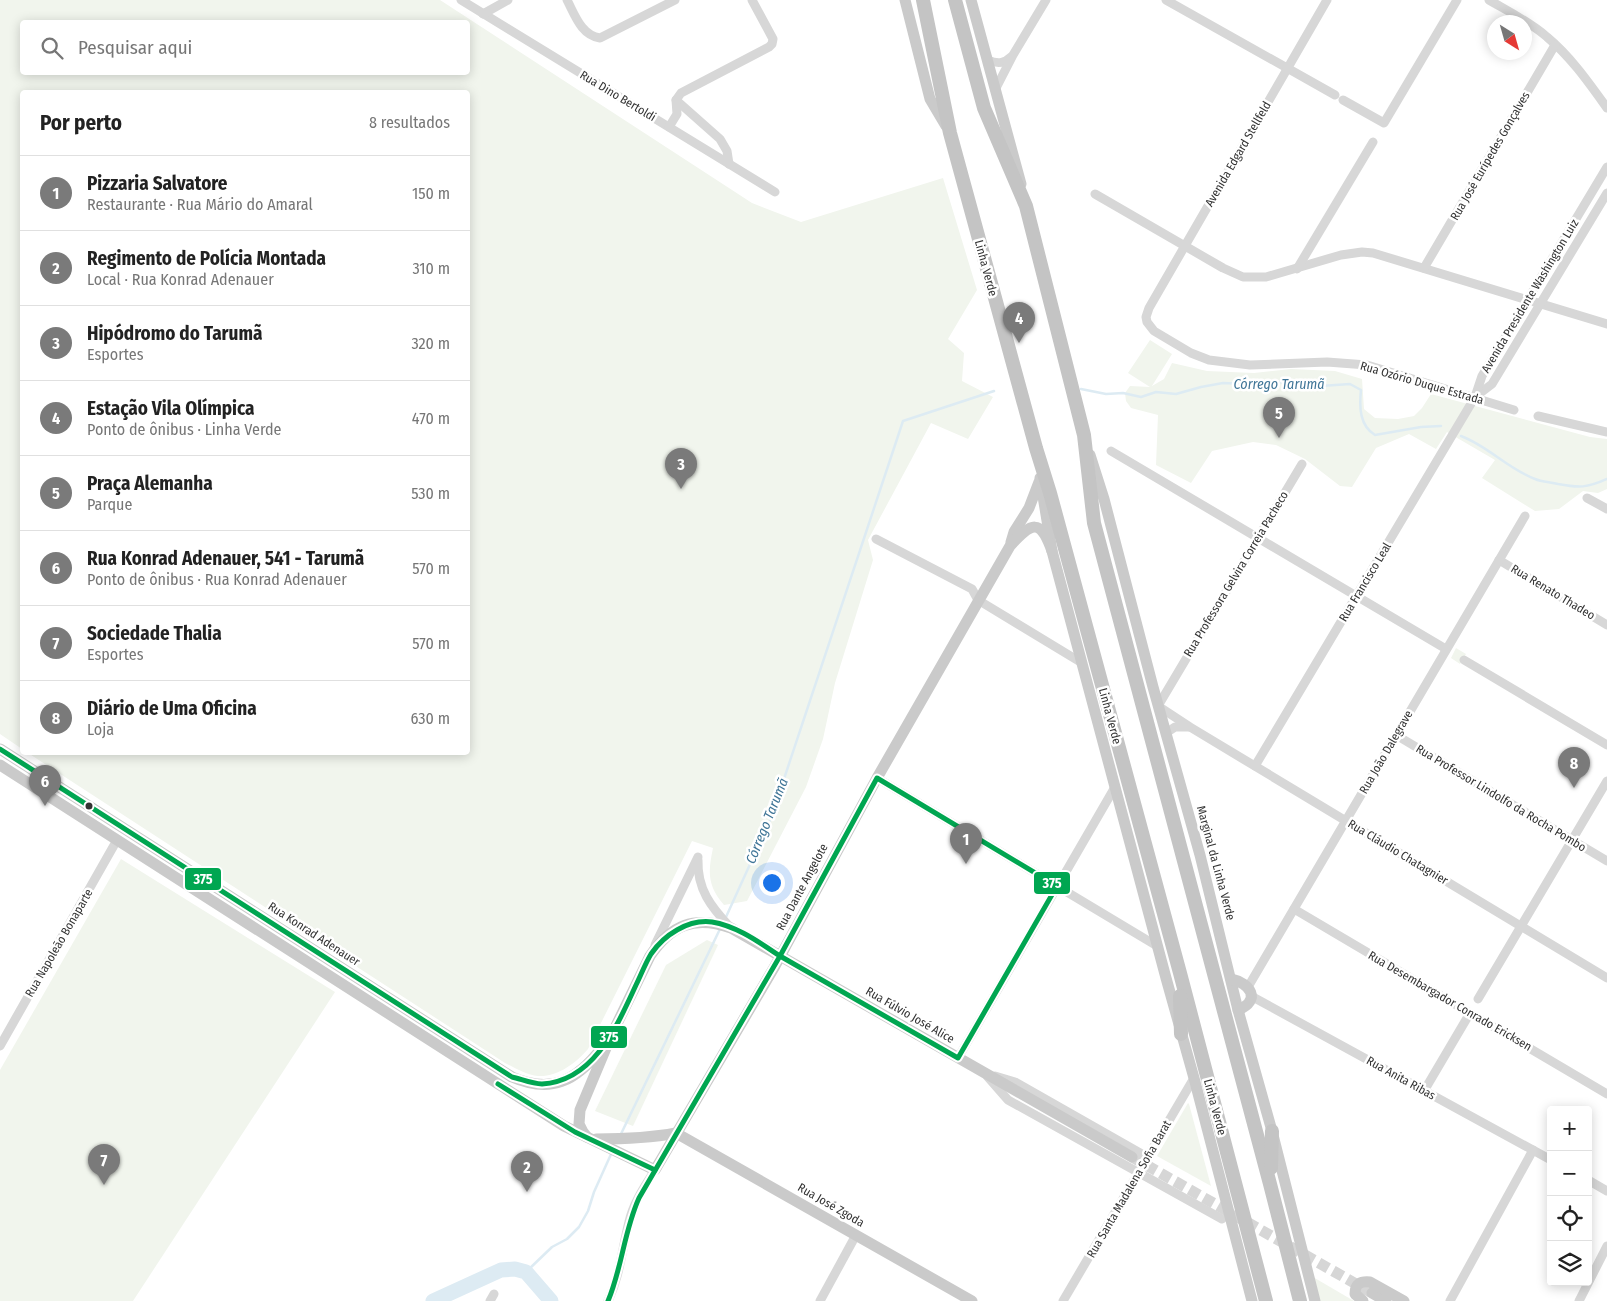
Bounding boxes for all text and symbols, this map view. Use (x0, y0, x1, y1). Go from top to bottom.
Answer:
north arrow (1487, 15, 1532, 60)
search box (20, 20, 470, 75)
icon: search (38, 34, 66, 62)
text: Pesquisar aqui (78, 36, 192, 59)
street label: Rua Dino Bertoldi (577, 68, 659, 124)
street label: Rua José Eurípedes Gonçalves (1447, 89, 1533, 223)
street label: Avenida Edgard Stellfeld (1202, 99, 1274, 209)
text: Por perto (40, 110, 122, 136)
text: 8 resultados (369, 113, 450, 132)
text: Pizzaria Salvatore (87, 172, 227, 195)
text: 1 (53, 184, 59, 203)
text: 150 m (412, 184, 450, 203)
text: Restaurante · Rua Mário do Amaral (87, 195, 313, 214)
street label: Avenida Presidente Washington Luiz (1479, 217, 1582, 375)
street label: Linha Verde (972, 238, 1000, 298)
text: Regimento de Polícia Montada (87, 247, 326, 270)
text: 2 (52, 259, 60, 278)
text: 310 m (413, 259, 450, 278)
text: Local · Rua Konrad Adenauer (87, 270, 274, 289)
pin: 4 (1003, 302, 1035, 343)
text: Hipódromo do Tarumã (87, 322, 262, 345)
text: 3 (52, 334, 60, 353)
text: 320 m (411, 334, 450, 353)
text: Esportes (87, 345, 144, 364)
street label: Rua Ozório Duque Estrada (1359, 359, 1485, 407)
water label: Córrego Tarumã (1234, 376, 1324, 393)
text: Estação Vila Olímpica (87, 397, 255, 420)
pin: 5 (1263, 397, 1295, 438)
text: 4 (52, 409, 60, 428)
text: 470 m (412, 409, 450, 428)
text: Ponto de ônibus · Linha Verde (87, 420, 282, 439)
pin: 3 (665, 448, 697, 489)
text: Praça Alemanha (87, 472, 213, 495)
text: 5 (52, 484, 60, 503)
text: 530 m (411, 484, 450, 503)
street label: Rua Professora Gelvira Correia Pacheco (1181, 489, 1291, 659)
text: Parque (87, 495, 132, 514)
street label: Rua Francisco Leal (1336, 540, 1394, 624)
text: Rua Konrad Adenauer, 541 - Tarumã (87, 547, 364, 570)
text: 6 (52, 559, 60, 578)
text: 570 m (412, 559, 450, 578)
street label: Rua Renato Thadeo (1509, 561, 1597, 623)
text: Ponto de ônibus · Rua Konrad Adenauer (87, 570, 347, 589)
text: Sociedade Thalia (87, 622, 222, 645)
text: 7 (53, 634, 59, 653)
text: 570 m (412, 634, 450, 653)
text: Esportes (87, 645, 144, 664)
street label: Linha Verde (1096, 686, 1124, 746)
text: Diário de Uma Oficina (87, 697, 257, 720)
street label: Rua João Dalegrave (1356, 708, 1416, 796)
text: 8 (52, 709, 60, 728)
text: 630 m (411, 709, 450, 728)
text: Loja (87, 720, 114, 739)
street label: Rua Professor Lindolfo da Rocha Pombo (1413, 742, 1589, 854)
pin: 8 (1558, 747, 1590, 788)
pin: 6 (29, 765, 61, 806)
water label: Córrego Tarumã (742, 776, 792, 866)
unlabelled marker (84, 801, 94, 811)
street label: Marginal da Linha Verde (1194, 804, 1238, 922)
street label: Rua Cláudio Chatagnier (1345, 817, 1451, 888)
pin: 1 (950, 823, 982, 864)
street label: Rua Dante Angelote (773, 841, 831, 933)
line badge: 375 (184, 867, 222, 891)
your location (759, 870, 785, 896)
text: 375 (192, 871, 213, 888)
line badge: 375 (1033, 871, 1071, 895)
text: 375 (1041, 875, 1062, 892)
street label: Rua Napoleão Bonaparte (22, 886, 96, 1000)
street label: Rua Konrad Adenauer (266, 899, 363, 969)
street label: Rua Desembargador Conrado Ericksen (1366, 948, 1534, 1054)
street label: Rua Fúlvio José Alice (863, 984, 957, 1046)
line badge: 375 (590, 1025, 628, 1049)
text: 375 (598, 1029, 619, 1046)
street label: Rua Anita Ribas (1364, 1053, 1438, 1103)
street label: Linha Verde (1201, 1077, 1229, 1137)
map controls (1547, 1106, 1592, 1286)
button: + (1547, 1106, 1592, 1151)
street label: Rua Santa Madalena Sofia Barat (1084, 1118, 1174, 1260)
pin: 7 (88, 1144, 120, 1185)
pin: 2 (511, 1151, 543, 1192)
button: − (1547, 1151, 1592, 1196)
street label: Rua José Zgoda (795, 1180, 867, 1230)
button: locate (1547, 1196, 1592, 1241)
button: layers (1547, 1241, 1592, 1286)

